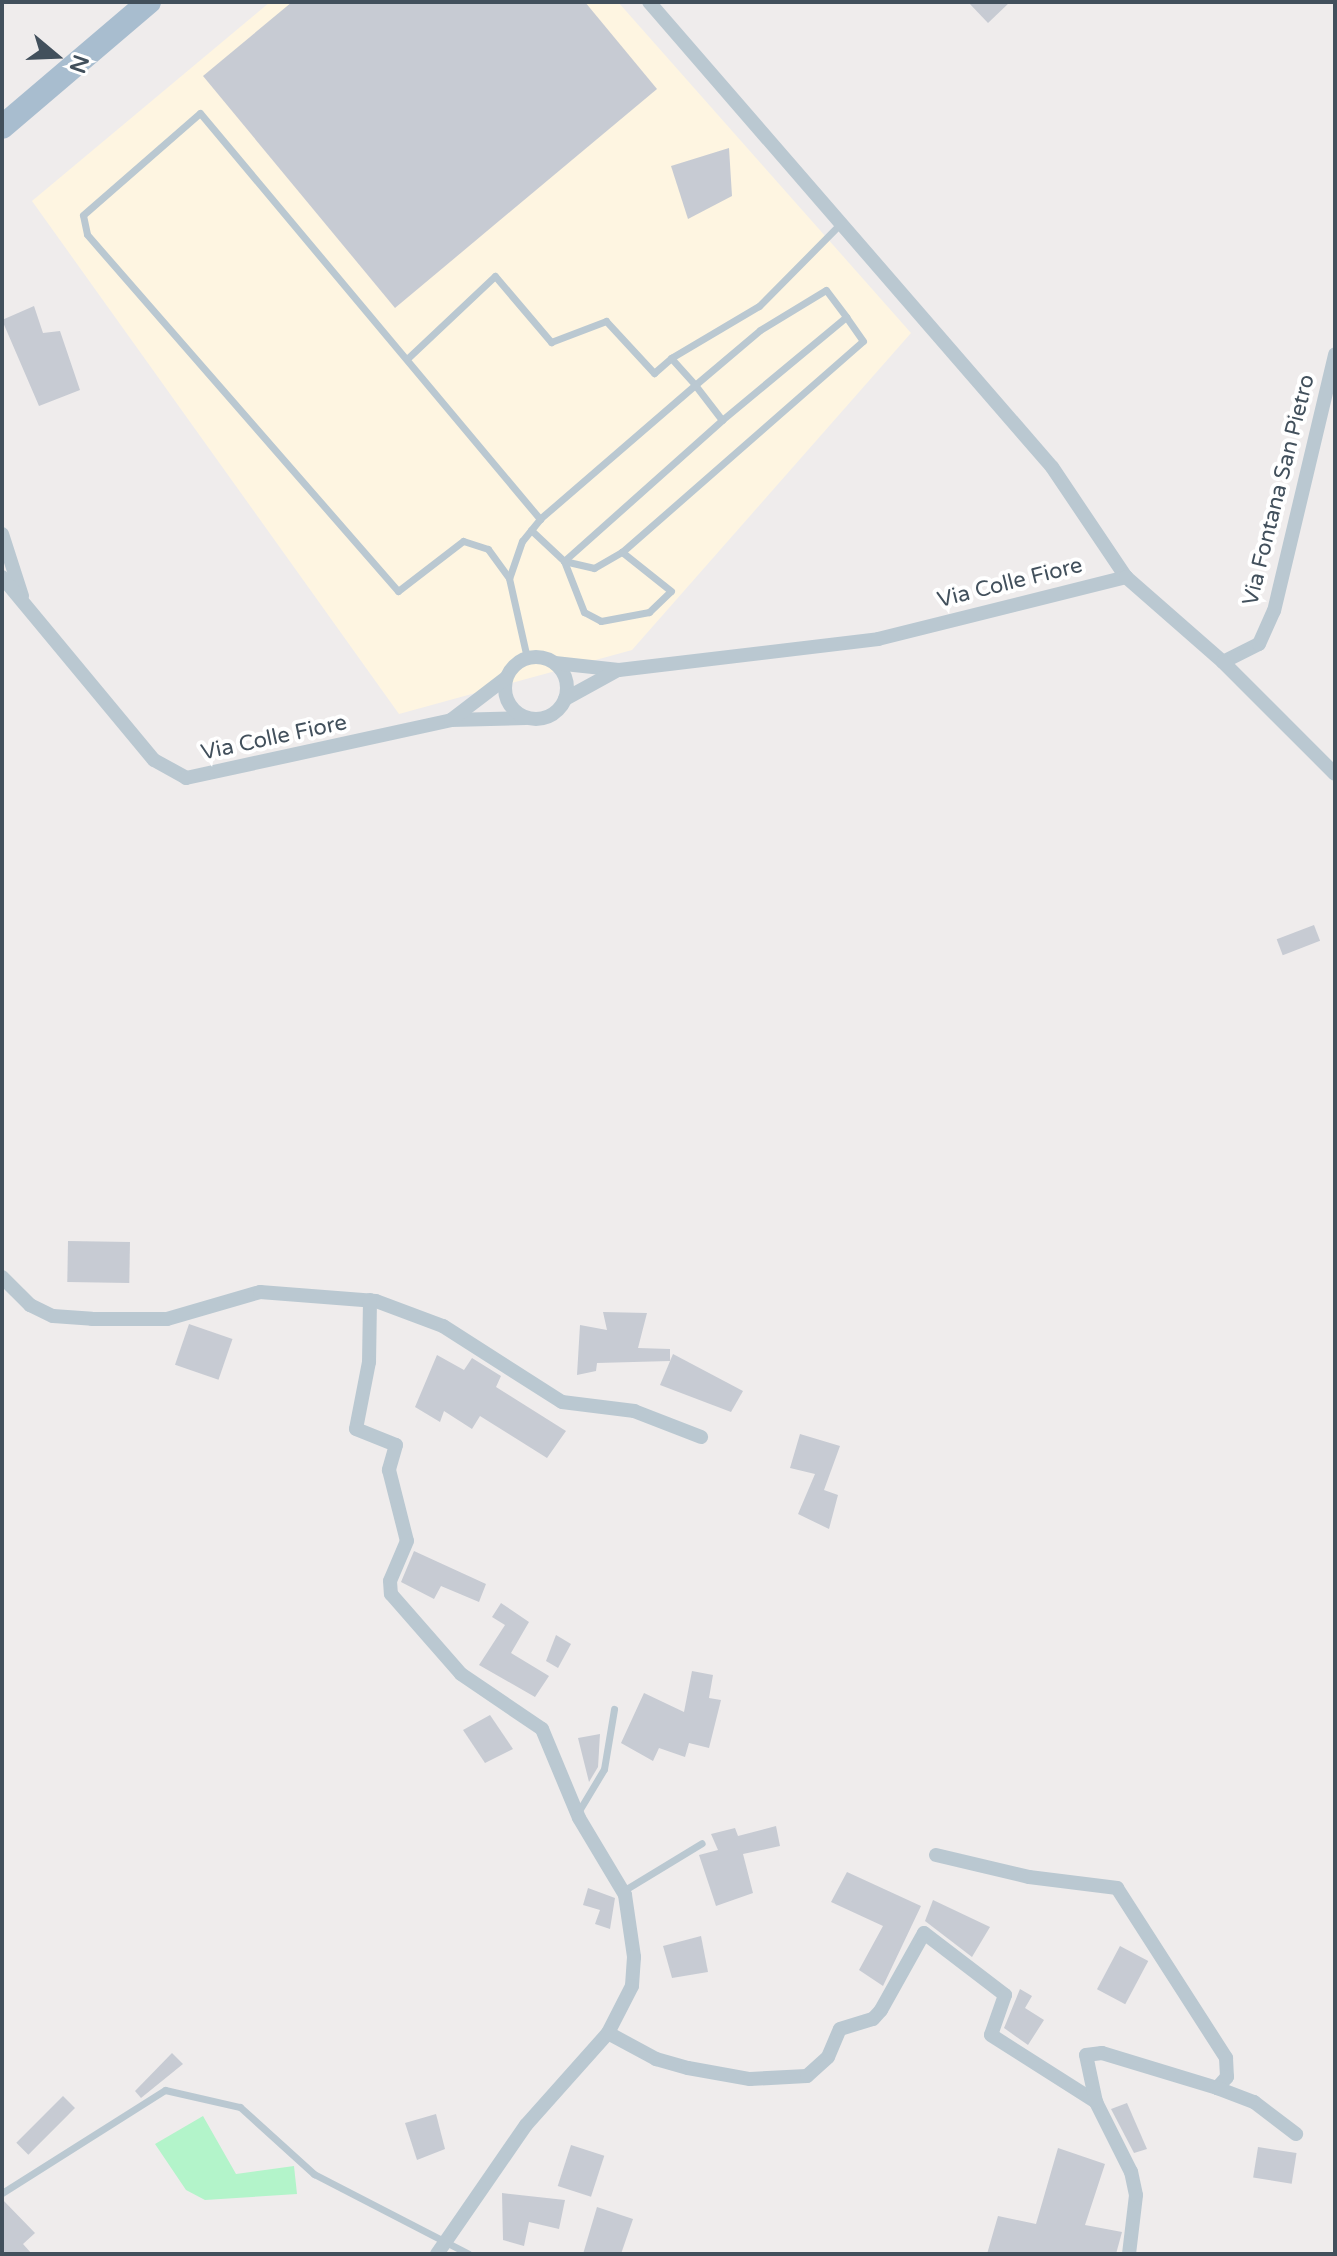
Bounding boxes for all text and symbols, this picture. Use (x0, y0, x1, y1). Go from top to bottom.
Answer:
north arrow (16, 16, 96, 96)
text: N (64, 51, 94, 76)
street label: Via Fontana San Pietro (1237, 372, 1321, 608)
street label: Via Colle Fiore (935, 552, 1085, 614)
street label: Via Colle Fiore (199, 710, 349, 766)

